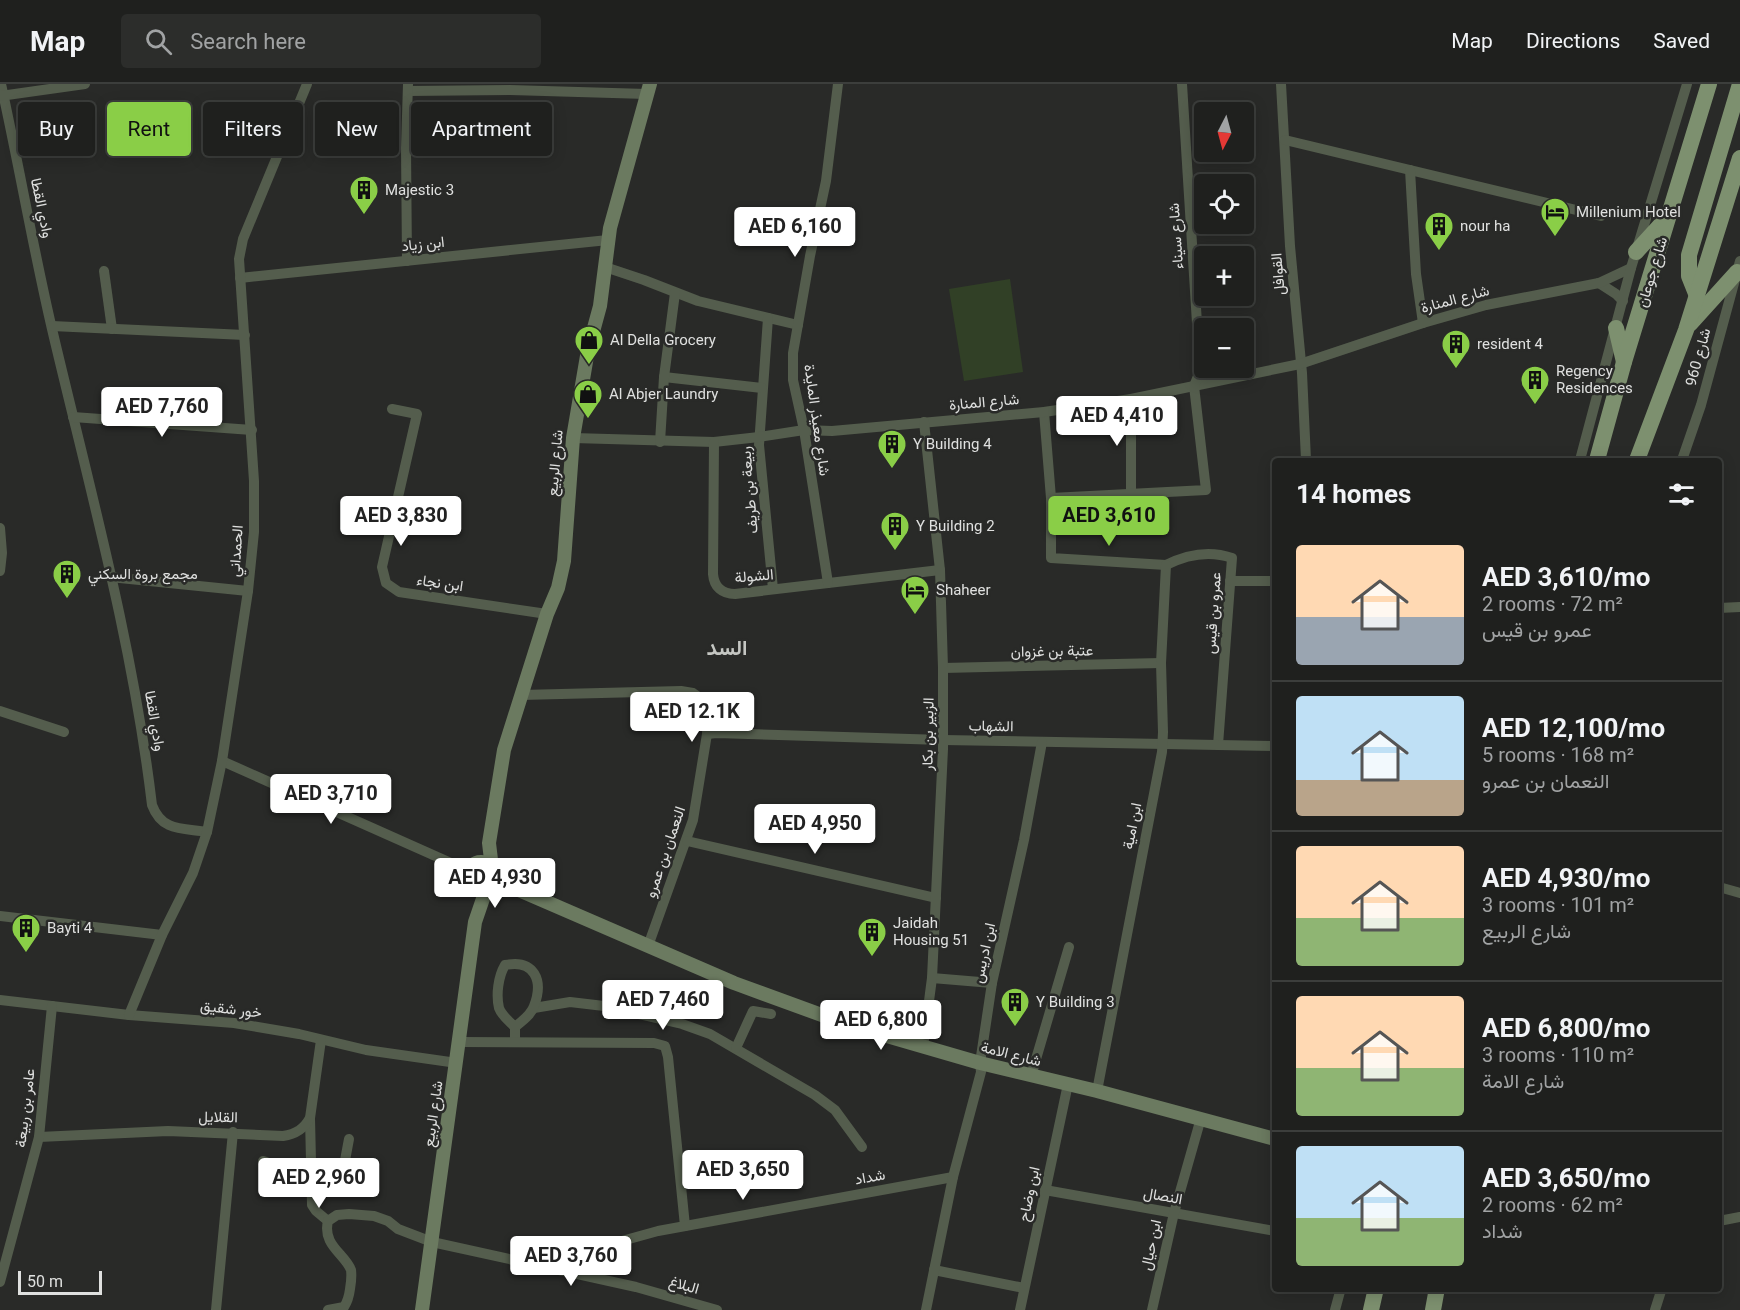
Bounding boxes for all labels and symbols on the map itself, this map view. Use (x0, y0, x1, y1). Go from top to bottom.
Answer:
north arrow (1194, 102, 1254, 162)
building icon: Majestic 3 (348, 174, 380, 216)
street label: وادي القطا (23, 176, 57, 241)
place label: Majestic 3 (385, 181, 454, 199)
hotel icon: Millenium Hotel (1539, 196, 1571, 238)
street label: شارع سيناء (1165, 202, 1189, 270)
place label: Millenium Hotel (1576, 203, 1681, 221)
pin: AED 6,160 (726, 207, 864, 258)
building icon: nour ha (1423, 210, 1455, 252)
place label: nour ha (1460, 217, 1510, 235)
street label: ابن زياد (400, 233, 446, 256)
street label: شارع جوعان (1633, 235, 1673, 310)
street label: القوافل (1267, 252, 1289, 296)
street label: شارع المنارة (1419, 281, 1492, 319)
shop icon: Al Della Grocery (573, 324, 605, 366)
street label: شارع 960 (1682, 326, 1716, 388)
building icon: resident 4 (1440, 328, 1472, 370)
place label: Al Della Grocery (610, 331, 716, 349)
place label: resident 4 (1477, 335, 1544, 353)
place label: Regency Residences (1556, 362, 1633, 397)
street label: شارع معيذر المايدة (798, 363, 834, 477)
building icon: Regency Residences (1519, 364, 1551, 406)
shop icon: Al Abjer Laundry (572, 378, 604, 420)
place label: Al Abjer Laundry (609, 385, 718, 403)
pin: AED 7,760 (93, 387, 231, 438)
street label: شارع المنارة (948, 390, 1020, 416)
pin: AED 4,410 (1048, 396, 1186, 447)
building icon: Y Building 4 (876, 428, 908, 470)
street label: شارع الربيع (543, 429, 569, 497)
place label: Y Building 4 (913, 435, 992, 453)
street label: ربيعة بن طريف (736, 445, 763, 535)
pin: AED 3,830 (332, 496, 470, 547)
pin: AED 3,610 (1040, 496, 1178, 547)
building icon: Y Building 2 (879, 510, 911, 552)
place label: Y Building 2 (916, 517, 995, 535)
street label: الحمداني (225, 524, 251, 578)
building icon: مجمع بروة السكني (51, 558, 83, 600)
place label: مجمع بروة السكني (88, 565, 198, 587)
street label: الشولة (734, 565, 774, 587)
street label: ابن نجاء (415, 571, 465, 596)
street label: عمرو بن قيس (1201, 571, 1226, 655)
hotel icon: Shaheer (899, 574, 931, 616)
place label: Shaheer (936, 581, 991, 599)
district label: السد (707, 636, 747, 660)
street label: عتبة بن غزوان (1011, 641, 1094, 662)
street label: وادي القطا (137, 689, 169, 753)
pin: AED 12.1K (623, 692, 761, 743)
street label: الزبير بن بكار (918, 697, 939, 772)
street label: الشهاب (968, 717, 1014, 735)
pin: AED 3,710 (262, 774, 400, 825)
street label: ابن امية (1119, 801, 1146, 851)
street label: النعمان بن عمرو (641, 804, 690, 900)
pin: AED 4,950 (746, 804, 884, 855)
pin: AED 4,930 (426, 858, 564, 909)
building icon: Bayti 4 (10, 912, 42, 954)
place label: Jaidah Housing 51 (893, 914, 969, 949)
building icon: Jaidah Housing 51 (856, 916, 888, 958)
place label: Bayti 4 (47, 919, 93, 937)
street label: ابن ادريس (969, 921, 1000, 985)
pin: AED 7,460 (594, 980, 732, 1031)
building icon: Y Building 3 (999, 986, 1031, 1028)
place label: Y Building 3 (1036, 993, 1115, 1011)
street label: خور شقيق (199, 996, 263, 1023)
pin: AED 6,800 (812, 1000, 950, 1051)
street label: شارع الامة (978, 1038, 1043, 1072)
street label: عامر بن ربيعة (11, 1067, 40, 1149)
street label: شارع الربيع (419, 1080, 449, 1149)
street label: القلايل (198, 1108, 238, 1126)
pin: AED 3,650 (674, 1150, 812, 1201)
pin: AED 2,960 (250, 1158, 388, 1209)
street label: شداد (853, 1165, 887, 1189)
street label: ابن وضاح (1014, 1165, 1046, 1223)
street label: النصال (1142, 1184, 1184, 1208)
street label: ابن حيال (1137, 1218, 1166, 1272)
pin: AED 3,760 (502, 1236, 640, 1287)
scale bar (18, 1268, 102, 1296)
street label: البلاغ (666, 1272, 701, 1300)

